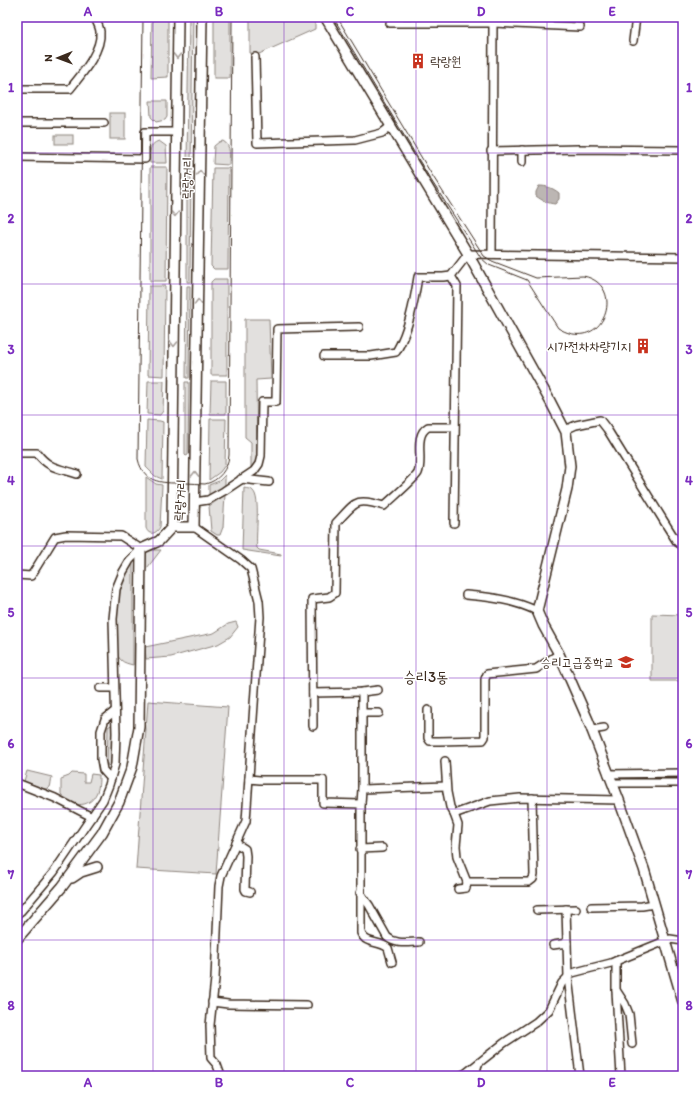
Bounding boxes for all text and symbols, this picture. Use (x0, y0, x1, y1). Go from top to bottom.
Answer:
text: A (83, 4, 93, 19)
text: B (215, 4, 224, 19)
text: C (346, 4, 355, 19)
text: D (477, 4, 486, 19)
text: E (608, 4, 616, 19)
north arrow (38, 38, 78, 78)
building icon: 락랑원 (409, 52, 427, 70)
one-way arrow (173, 53, 181, 59)
text: N (42, 54, 55, 62)
place label: 락랑원 (430, 54, 461, 69)
text: 1 (8, 80, 14, 95)
text: 1 (686, 80, 692, 95)
street label: 락랑거리 (179, 157, 195, 199)
one-way arrow (196, 170, 204, 176)
text: 2 (8, 211, 15, 226)
one-way arrow (171, 211, 179, 217)
text: 2 (686, 211, 693, 226)
one-way arrow (194, 299, 202, 305)
building icon: 시가전차차량기지 (634, 337, 652, 355)
place label: 시가전차차량기지 (547, 339, 631, 354)
one-way arrow (170, 341, 178, 347)
text: 3 (7, 342, 15, 357)
text: 3 (685, 342, 693, 357)
one-way arrow (191, 471, 199, 477)
text: 4 (7, 473, 15, 488)
text: 4 (685, 473, 693, 488)
street label: 락랑거리 (171, 479, 189, 521)
text: 5 (8, 605, 15, 620)
text: 5 (686, 605, 693, 620)
school or university icon: 승리고급중학교 (617, 653, 635, 671)
place label: 승리고급중학교 (541, 655, 614, 670)
district label: 승리3동 (404, 668, 448, 686)
text: 6 (8, 736, 15, 751)
text: 6 (686, 736, 693, 751)
text: 7 (7, 867, 15, 882)
text: 7 (685, 867, 693, 882)
text: 8 (7, 998, 15, 1013)
text: 8 (685, 998, 693, 1013)
text: A (83, 1075, 93, 1090)
text: B (215, 1075, 224, 1090)
text: C (346, 1075, 355, 1090)
text: D (477, 1075, 486, 1090)
text: E (608, 1075, 616, 1090)

